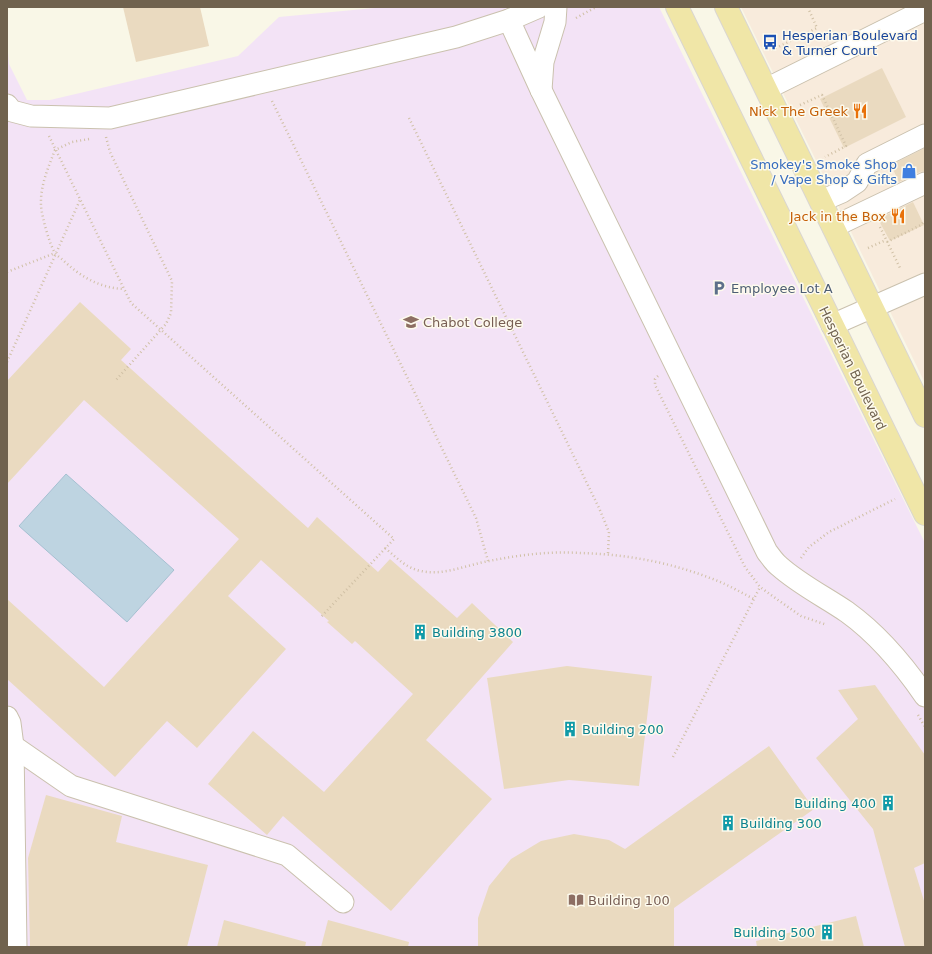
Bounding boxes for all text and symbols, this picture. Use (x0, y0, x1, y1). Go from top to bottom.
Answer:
place label: Hesperian Boulevard & Turner Court (782, 28, 918, 58)
bus stop icon: Hesperian Boulevard & Turner Court (761, 33, 779, 51)
restaurant icon: Nick The Greek (851, 102, 869, 120)
place label: Nick The Greek (749, 104, 848, 119)
place label: Smokey's Smoke Shop / Vape Shop & Gifts (750, 157, 897, 187)
shop icon: Smokey's Smoke Shop / Vape Shop & Gifts (900, 162, 918, 180)
restaurant icon: Jack in the Box (889, 207, 907, 225)
place label: Jack in the Box (789, 209, 886, 224)
parking icon: Employee Lot A (710, 279, 728, 297)
place label: Employee Lot A (731, 281, 833, 296)
street label: Hesperian Boulevard (816, 304, 889, 433)
school or university icon: Chabot College (402, 313, 420, 331)
place label: Chabot College (423, 315, 522, 330)
building icon: Building 3800 (411, 623, 429, 641)
place label: Building 3800 (432, 625, 522, 640)
building icon: Building 200 (561, 720, 579, 738)
place label: Building 200 (582, 722, 664, 737)
building icon: Building 400 (879, 794, 897, 812)
place label: Building 400 (794, 796, 876, 811)
building icon: Building 300 (719, 814, 737, 832)
place label: Building 300 (740, 816, 822, 831)
library icon: Building 100 (567, 891, 585, 909)
place label: Building 100 (588, 893, 670, 908)
building icon: Building 500 (818, 923, 836, 941)
place label: Building 500 (733, 925, 815, 940)

